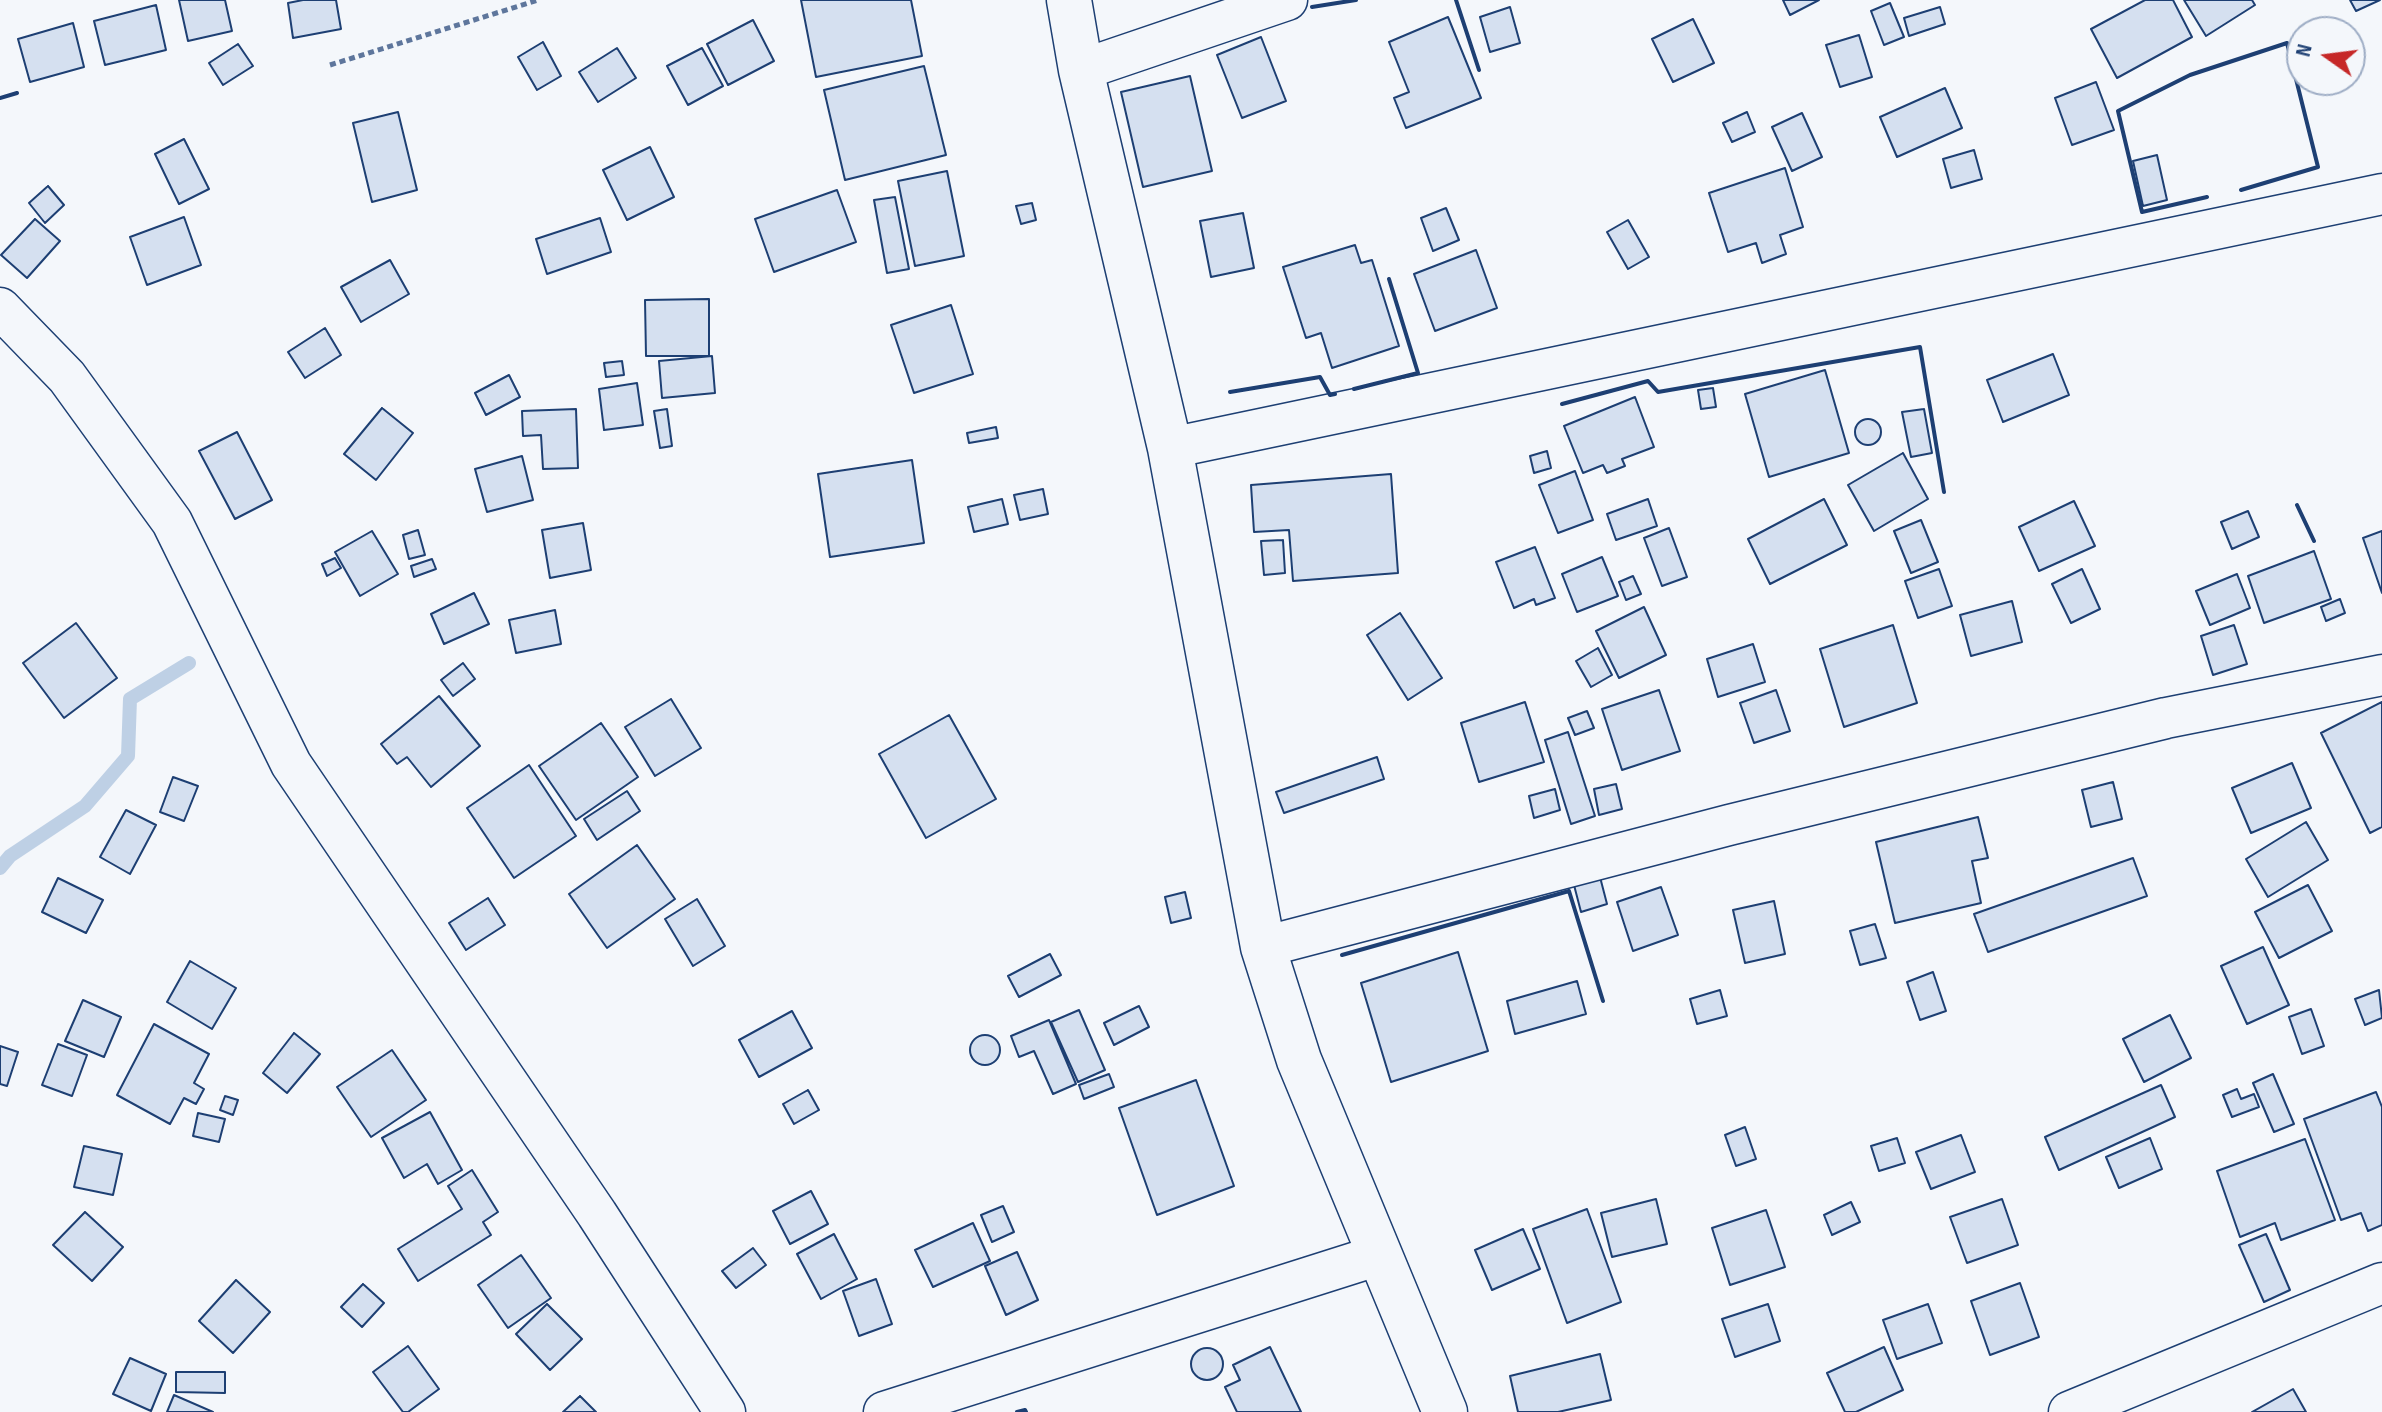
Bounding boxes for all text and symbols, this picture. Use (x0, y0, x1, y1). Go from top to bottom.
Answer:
north arrow (2286, 16, 2366, 96)
text: N (2290, 42, 2319, 60)

